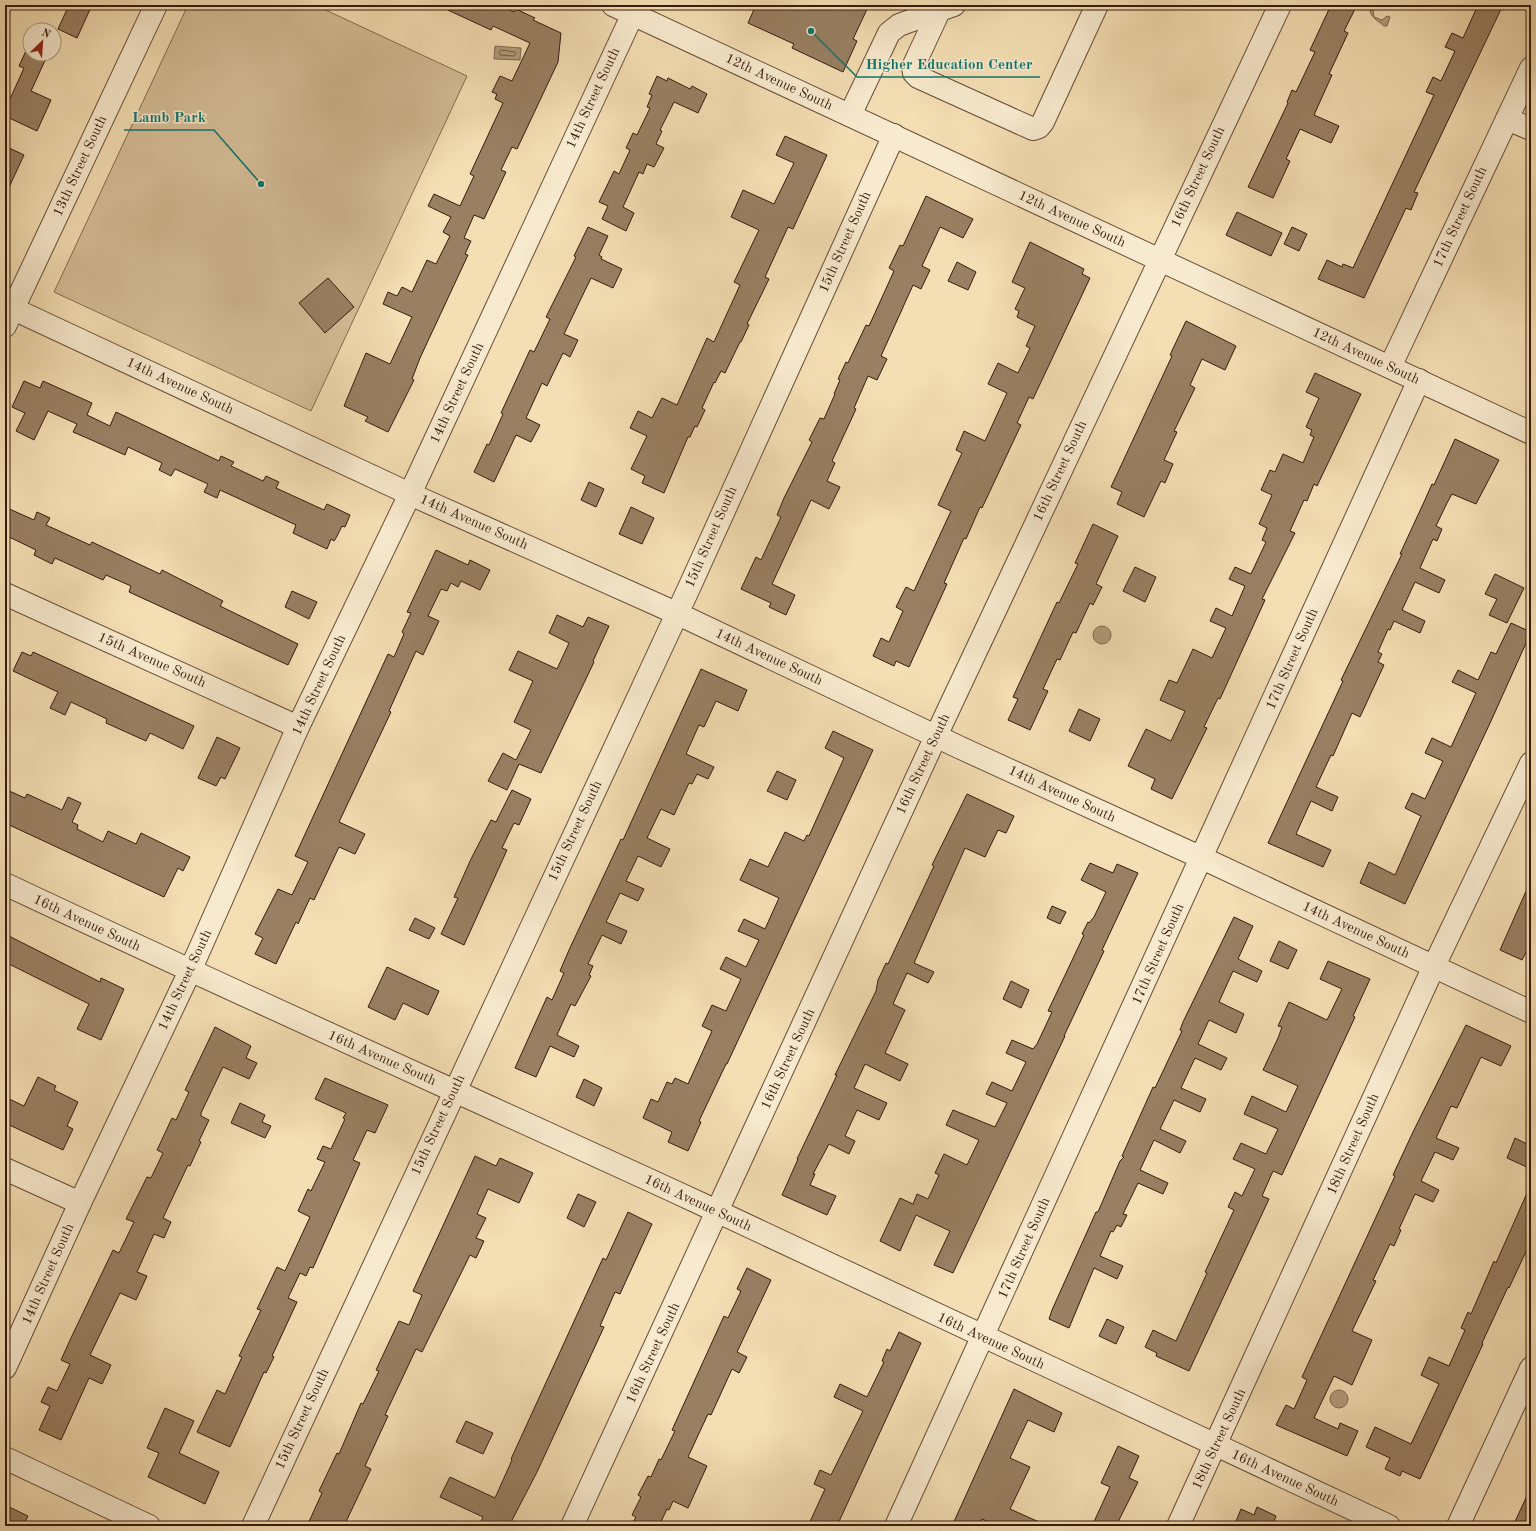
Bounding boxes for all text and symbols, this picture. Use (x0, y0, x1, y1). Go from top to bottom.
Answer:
north arrow (22, 22, 62, 62)
text: N (39, 28, 52, 41)
street label: 14th Street South (564, 45, 623, 150)
callout: Higher Education Center (857, 50, 1040, 77)
street label: 12th Avenue South (723, 51, 835, 113)
text: Higher Education Center (866, 58, 1033, 73)
callout: Lamb Park (124, 103, 214, 130)
text: Lamb Park (132, 111, 207, 126)
street label: 13th Street South (51, 113, 110, 218)
street label: 16th Street South (1169, 124, 1228, 229)
street label: 17th Street South (1431, 164, 1490, 269)
street label: 12th Avenue South (1016, 188, 1128, 250)
street label: 15th Street South (816, 189, 874, 295)
street label: 12th Avenue South (1310, 325, 1422, 387)
street label: 14th Street South (428, 340, 487, 445)
street label: 14th Avenue South (124, 355, 236, 417)
street label: 16th Street South (1031, 418, 1090, 523)
street label: 15th Street South (682, 484, 740, 590)
street label: 14th Avenue South (418, 492, 530, 552)
street label: 17th Street South (1263, 606, 1321, 712)
street label: 14th Avenue South (713, 626, 825, 688)
street label: 15th Avenue South (96, 630, 208, 690)
street label: 14th Street South (290, 632, 349, 737)
street label: 16th Street South (894, 711, 953, 816)
street label: 14th Avenue South (1006, 763, 1118, 825)
street label: 15th Street South (546, 778, 605, 883)
street label: 16th Avenue South (31, 892, 143, 954)
street label: 14th Avenue South (1300, 899, 1412, 961)
street label: 17th Street South (1129, 901, 1187, 1007)
street label: 14th Street South (156, 927, 215, 1032)
street label: 16th Street South (759, 1006, 818, 1111)
street label: 16th Avenue South (326, 1028, 438, 1088)
street label: 15th Street South (409, 1072, 468, 1177)
street label: 18th Street South (1324, 1091, 1382, 1197)
street label: 16th Avenue South (642, 1172, 754, 1234)
street label: 17th Street South (995, 1195, 1053, 1301)
street label: 14th Street South (19, 1221, 77, 1327)
street label: 16th Street South (624, 1300, 683, 1405)
street label: 16th Avenue South (935, 1310, 1047, 1372)
street label: 15th Street South (273, 1366, 332, 1471)
street label: 18th Street South (1190, 1386, 1249, 1491)
street label: 16th Avenue South (1229, 1447, 1341, 1509)

